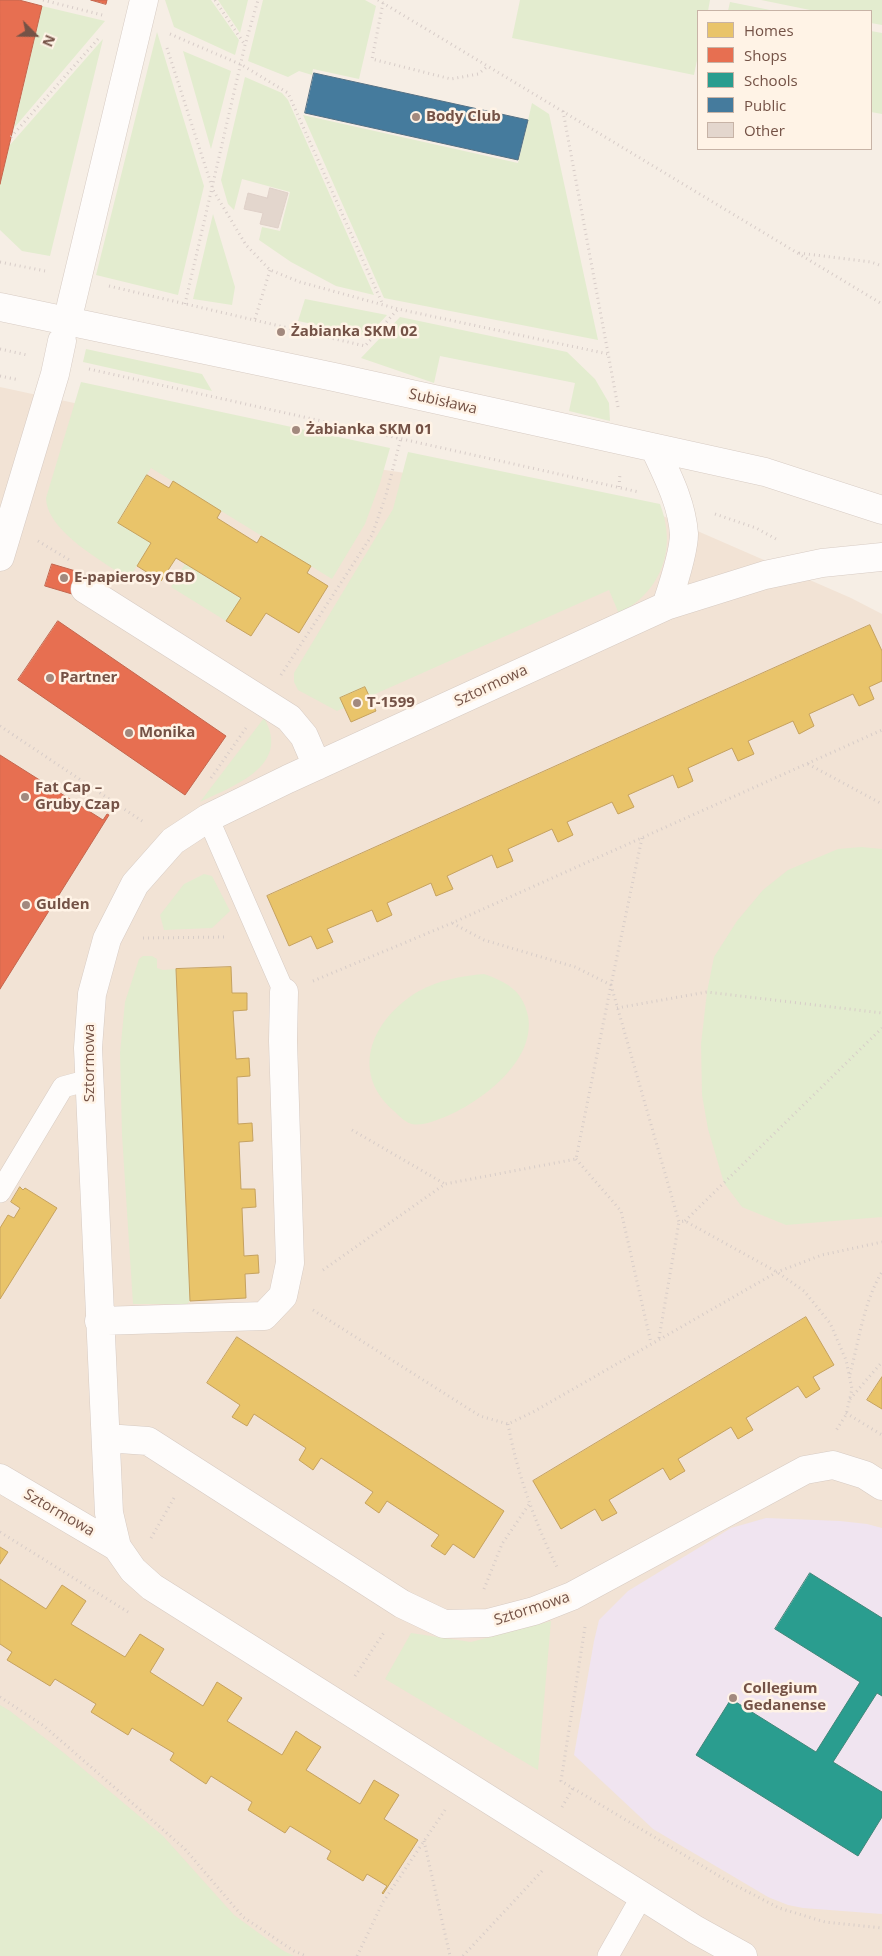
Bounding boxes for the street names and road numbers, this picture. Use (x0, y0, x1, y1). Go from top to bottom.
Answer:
street label: Subisława (407, 385, 479, 419)
street label: Sztormowa (452, 661, 530, 711)
street label: Sztormowa (81, 1024, 99, 1102)
street label: Sztormowa (20, 1486, 98, 1540)
street label: Sztormowa (492, 1588, 572, 1630)

